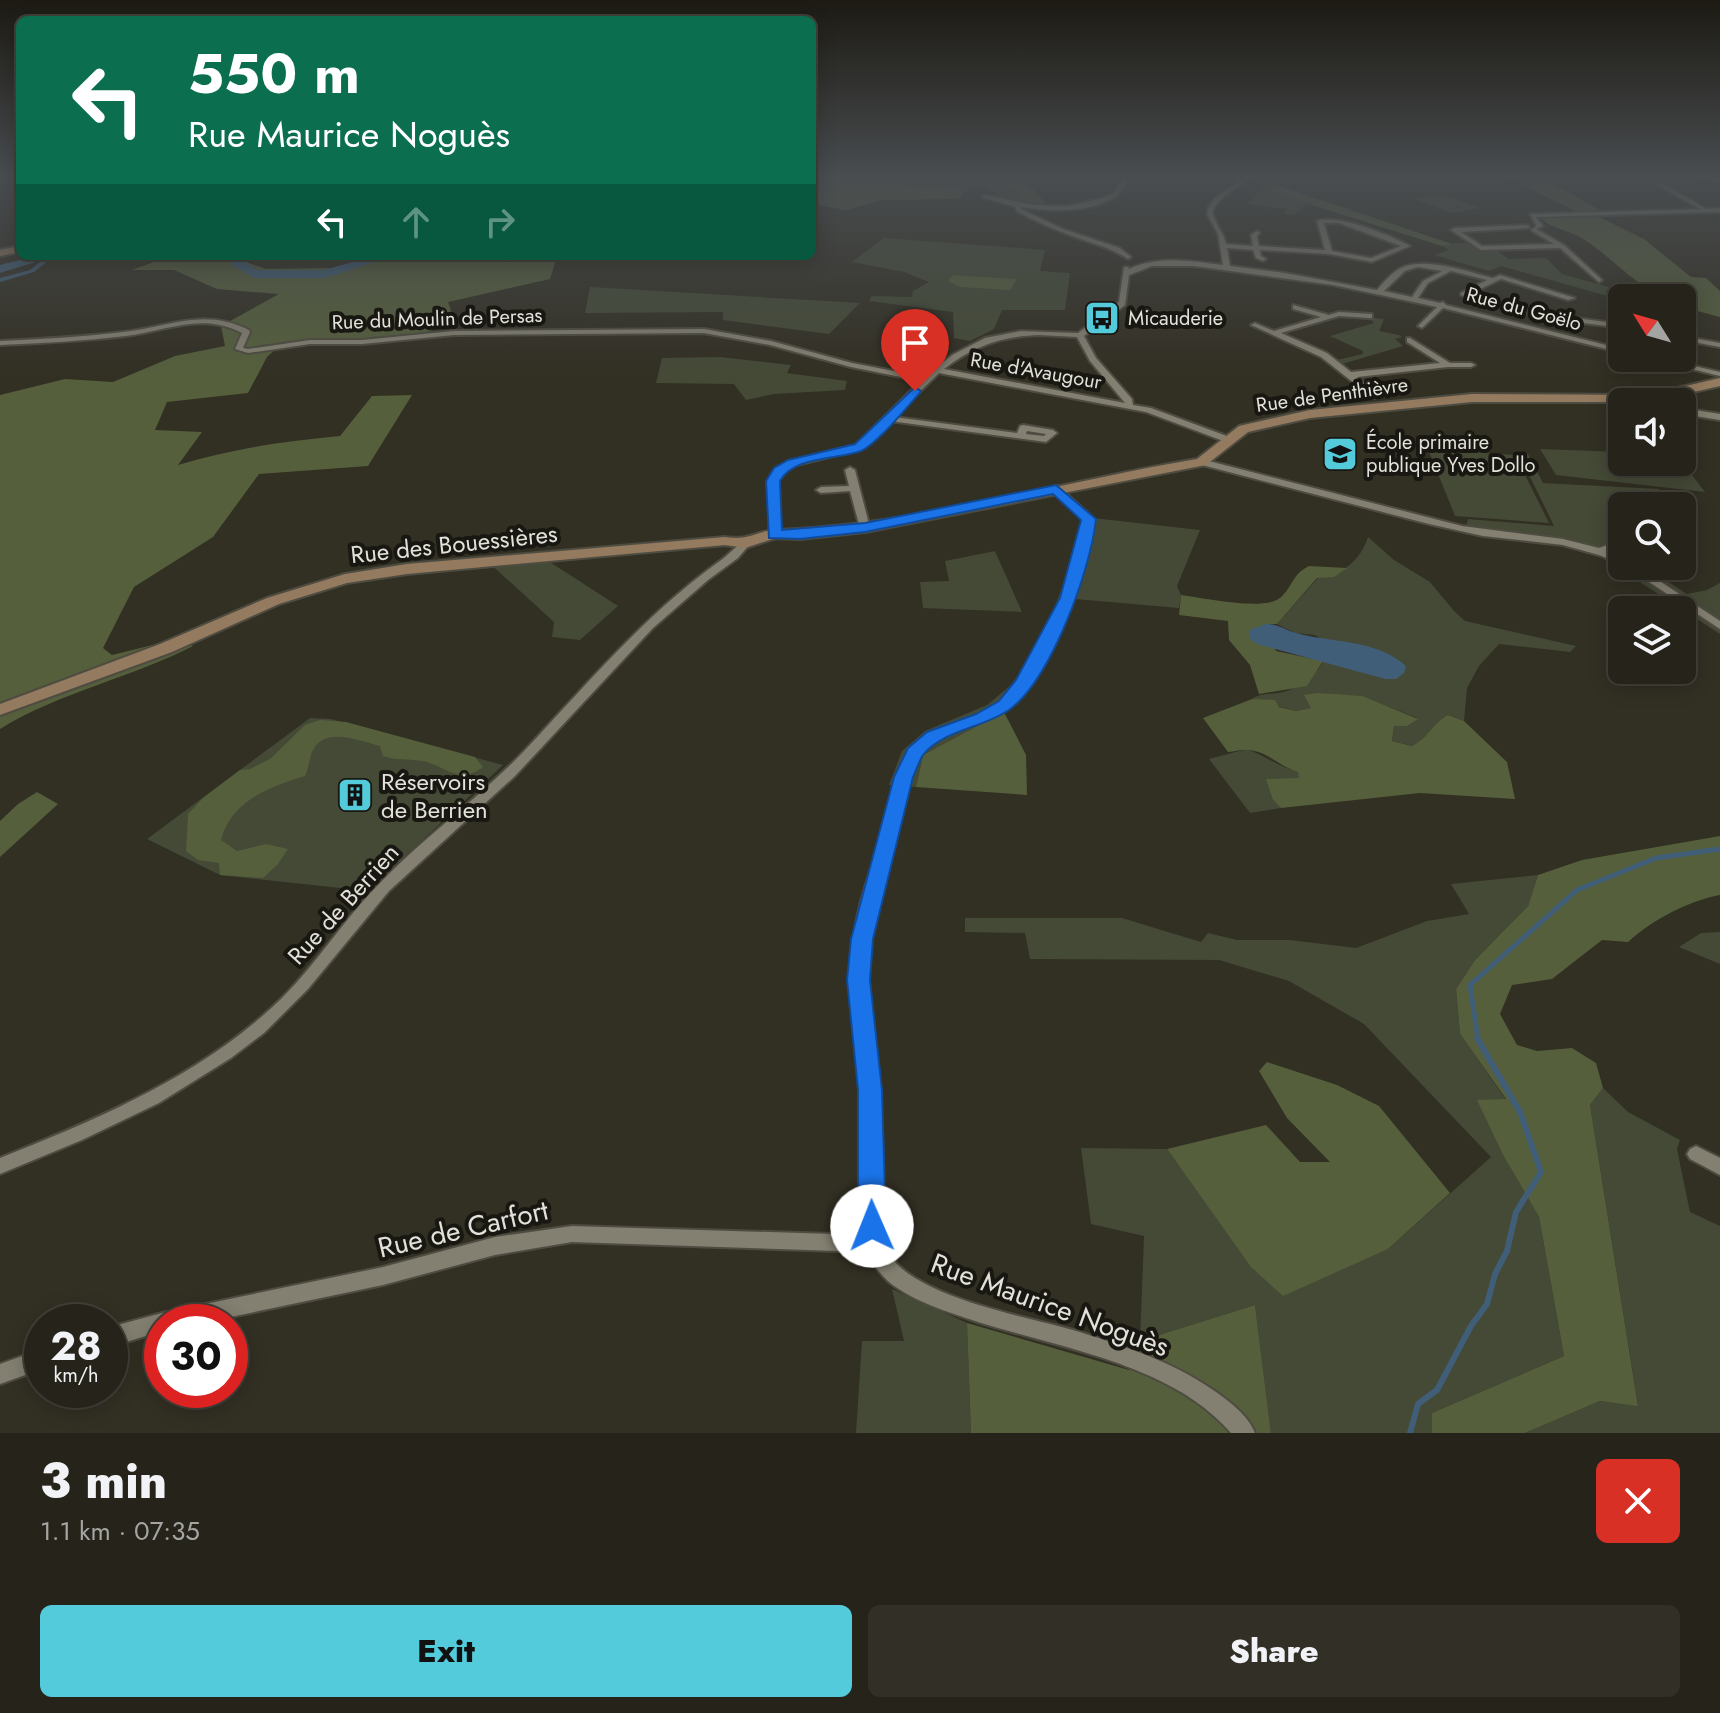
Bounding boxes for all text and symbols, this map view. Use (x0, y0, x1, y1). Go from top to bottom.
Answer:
text: 550 m (188, 33, 360, 114)
icon: left (56, 48, 160, 152)
text: Rue Maurice Noguès (188, 108, 510, 160)
icon: left (310, 200, 354, 244)
icon: ahead (394, 200, 438, 244)
icon: right (478, 200, 522, 244)
street label: Rue du Goëlo (1463, 280, 1585, 338)
north arrow (1608, 284, 1696, 372)
map controls (1608, 284, 1696, 684)
bus stop icon: Micauderie (1083, 299, 1121, 337)
street label: Rue du Moulin de Persas (331, 301, 543, 337)
place label: Micauderie (1128, 304, 1223, 333)
pin (881, 309, 949, 391)
icon: arrive (893, 321, 937, 365)
street label: Rue d'Avaugour (968, 345, 1104, 397)
street label: Rue de Penthièvre (1254, 370, 1410, 420)
button: sound (1608, 388, 1696, 476)
place label: École primaire publique Yves Dollo (1366, 428, 1535, 480)
school or university icon: École primaire publique Yves Dollo (1321, 435, 1359, 473)
button: search (1608, 492, 1696, 580)
street label: Rue des Bouessières (349, 516, 559, 572)
button: layers (1608, 596, 1696, 684)
place label: Réservoirs de Berrien (381, 764, 488, 827)
building icon: Réservoirs de Berrien (336, 776, 374, 814)
street label: Rue de Berrien (279, 836, 407, 972)
position arrow (830, 1184, 914, 1268)
street label: Rue de Carfort (374, 1189, 553, 1269)
street label: Rue Maurice Noguès (925, 1243, 1175, 1367)
speed limit sign: 30 (144, 1304, 248, 1408)
text: 28 (50, 1317, 102, 1375)
text: km/h (53, 1361, 99, 1390)
text: 3 min (40, 1447, 167, 1516)
button: close (1596, 1459, 1680, 1543)
text: 1.1 km · 07:35 (40, 1512, 200, 1550)
button: Exit (40, 1605, 852, 1697)
button: Share (868, 1605, 1680, 1697)

